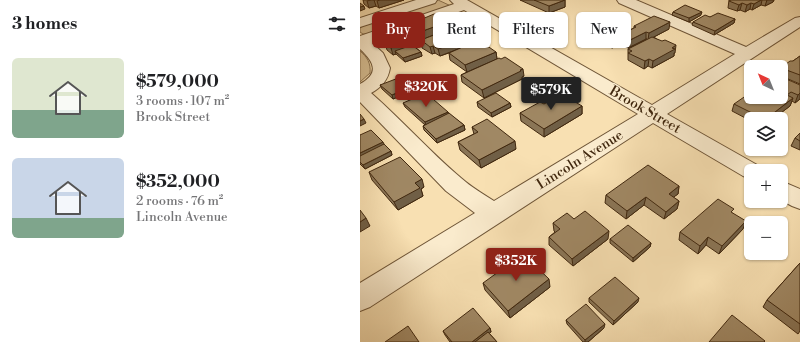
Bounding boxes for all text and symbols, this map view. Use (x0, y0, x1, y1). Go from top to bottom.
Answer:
chip: Buy (372, 12, 425, 48)
chip: Rent (433, 12, 491, 48)
chip: Filters (499, 12, 568, 48)
chip: New (576, 12, 631, 48)
text: 3 homes (12, 13, 77, 35)
icon: filters (326, 13, 348, 35)
north arrow (744, 60, 788, 104)
map controls (744, 60, 788, 260)
text: $579,000 (136, 71, 219, 93)
icon: home (44, 74, 92, 122)
pin: $320K (398, 74, 454, 108)
pin: $579K (523, 77, 579, 111)
text: $320K (404, 79, 448, 95)
text: $579K (530, 82, 572, 98)
street label: Brook Street (605, 82, 684, 138)
text: 3 rooms · 107 m² (136, 93, 229, 109)
text: Brook Street (136, 109, 210, 125)
button: layers (744, 112, 788, 156)
street label: Lincoln Avenue (533, 126, 627, 194)
button: + (744, 164, 788, 208)
text: $352,000 (136, 171, 220, 193)
icon: home (44, 174, 92, 222)
text: 2 rooms · 76 m² (136, 193, 223, 209)
text: Lincoln Avenue (136, 209, 228, 225)
button: − (744, 216, 788, 260)
pin: $352K (488, 248, 544, 282)
text: $352K (495, 253, 537, 269)

